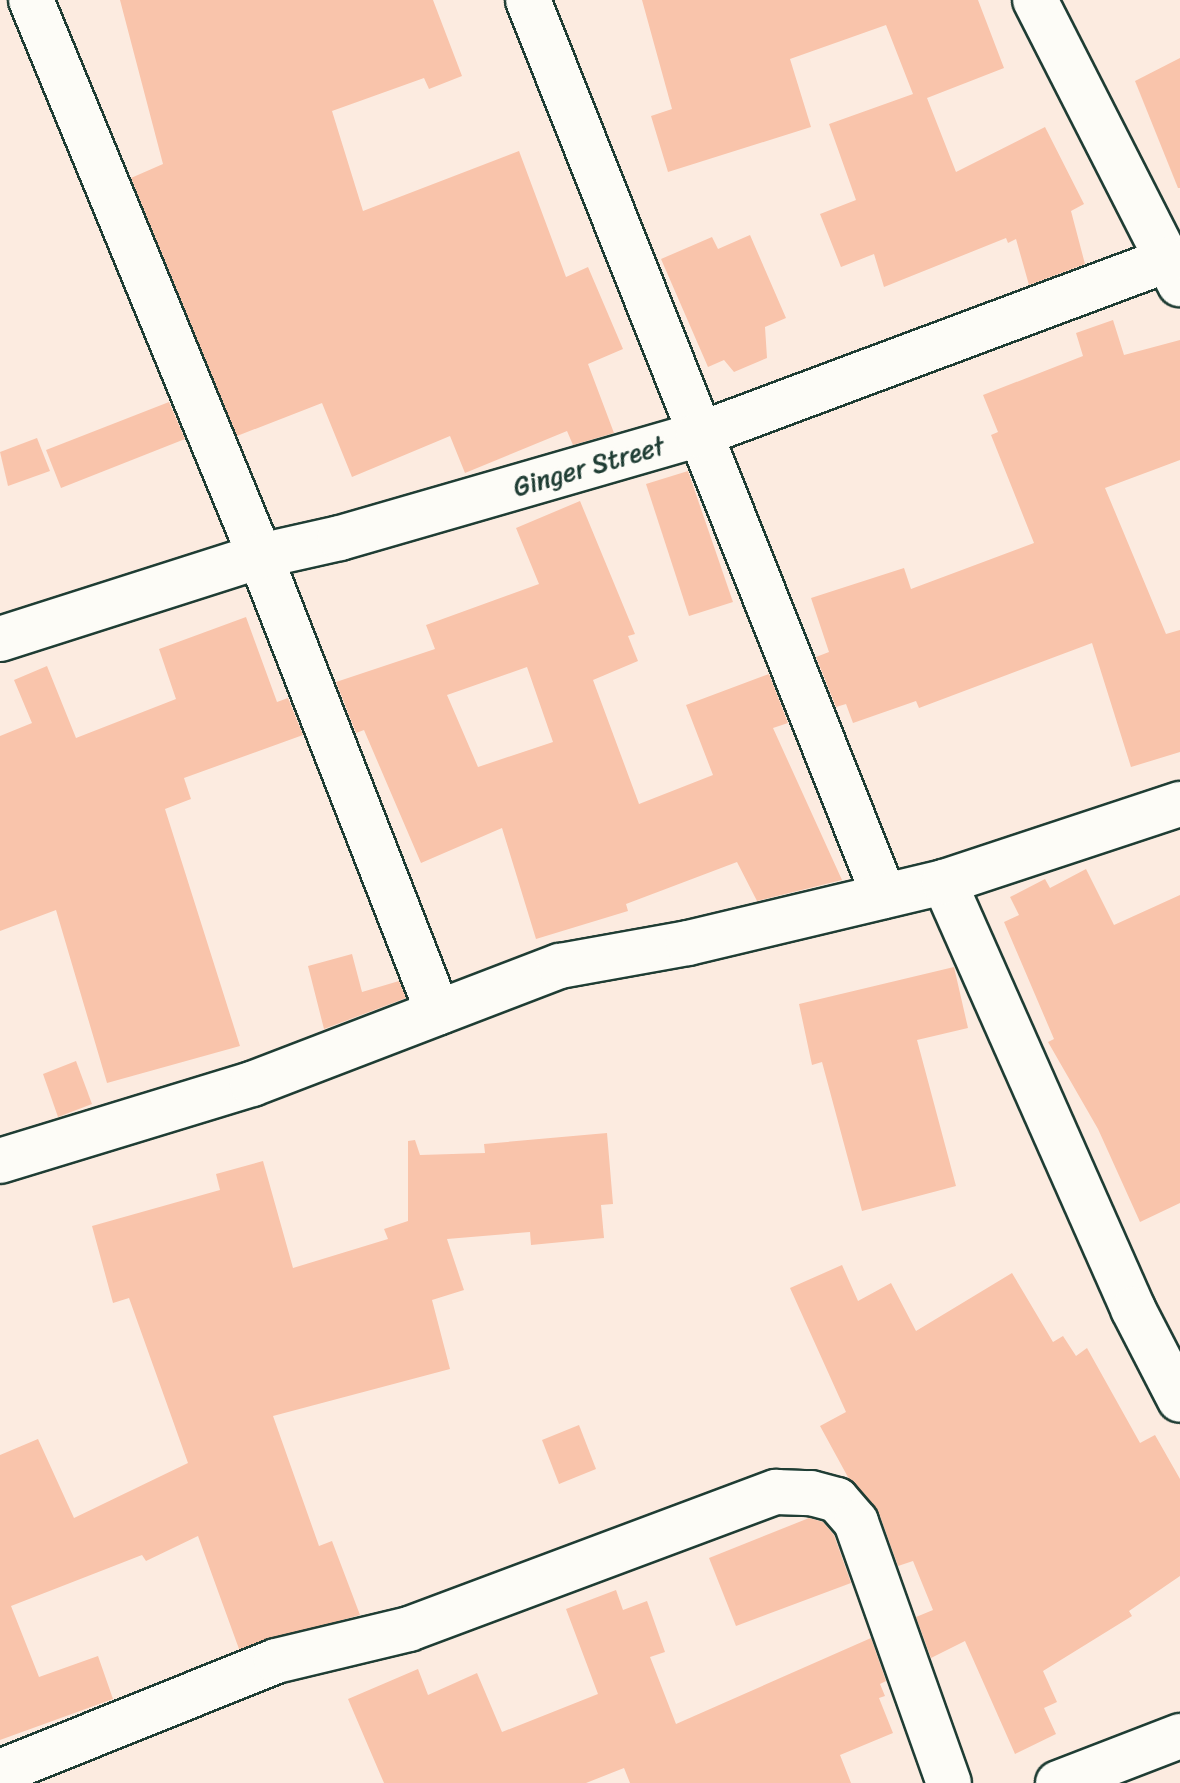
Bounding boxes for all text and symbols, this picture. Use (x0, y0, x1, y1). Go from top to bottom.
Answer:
street label: Ginger Street (509, 430, 669, 504)

